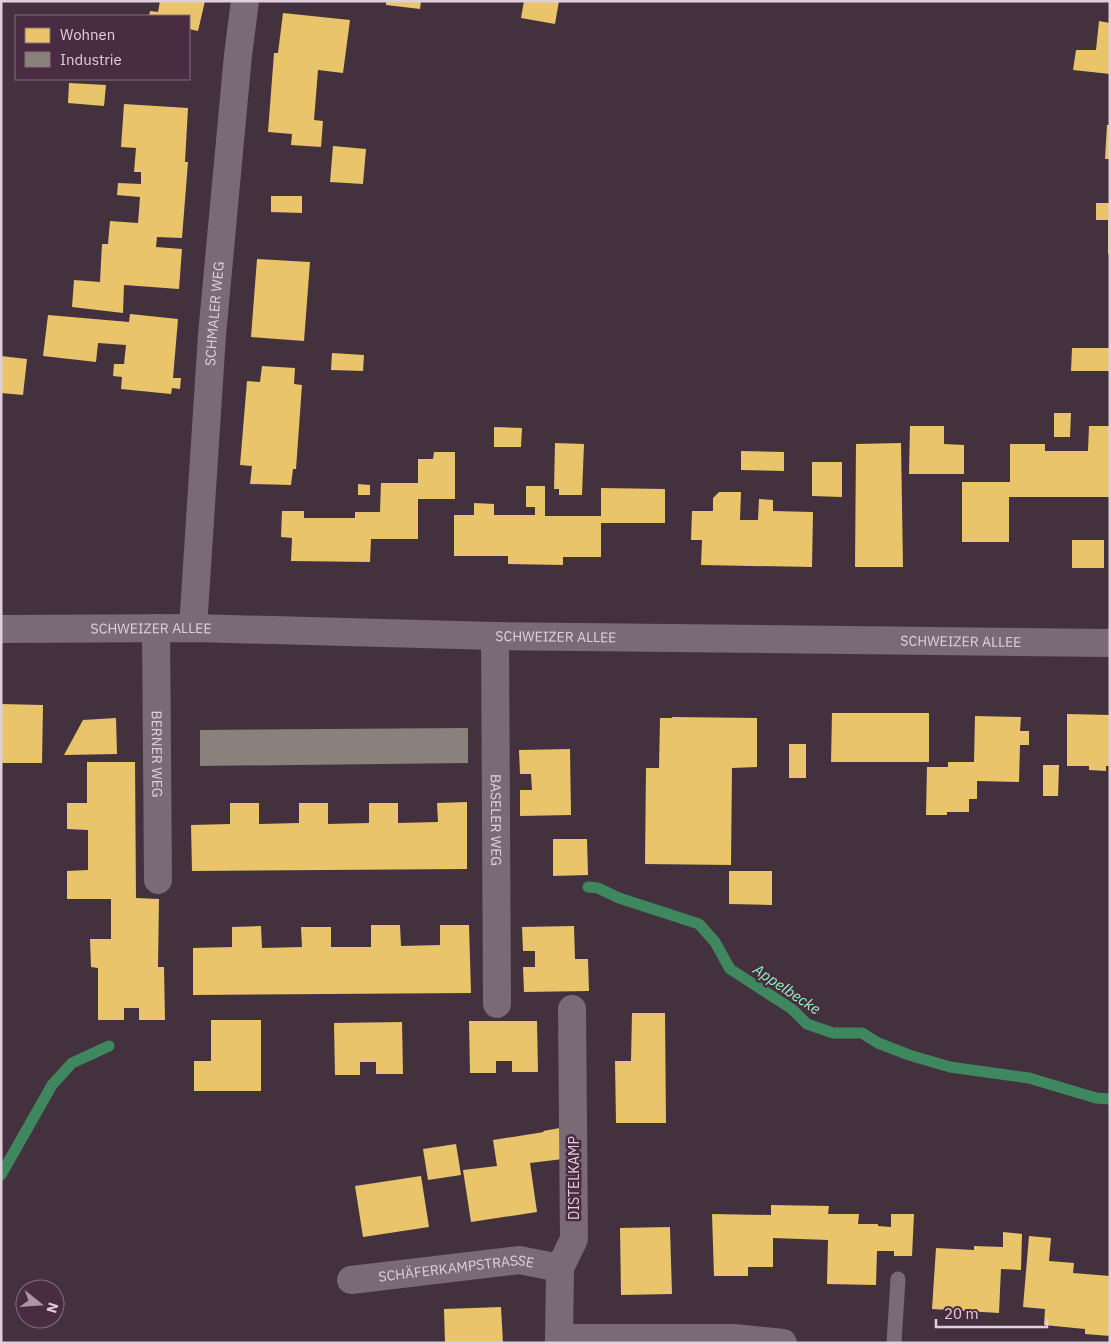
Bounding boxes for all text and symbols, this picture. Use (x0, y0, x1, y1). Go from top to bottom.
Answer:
legend (15, 15, 190, 80)
text: Wohnen (60, 25, 115, 44)
text: Industrie (60, 50, 122, 69)
street label: SCHMALER WEG (201, 261, 228, 367)
street label: SCHWEIZER ALLEE (90, 619, 212, 638)
street label: SCHWEIZER ALLEE (495, 627, 616, 646)
street label: SCHWEIZER ALLEE (900, 632, 1021, 651)
street label: BERNER WEG (148, 710, 166, 798)
street label: BASELER WEG (487, 774, 505, 866)
water label: Appelbecke (749, 959, 824, 1019)
street label: DISTELKAMP (565, 1136, 583, 1220)
street label: SCHÄFERKAMPSTRASSE (377, 1251, 536, 1286)
north arrow (15, 1279, 65, 1329)
scale bar (936, 1296, 1047, 1328)
text: N (42, 1300, 63, 1315)
text: 20 m (944, 1304, 979, 1323)

